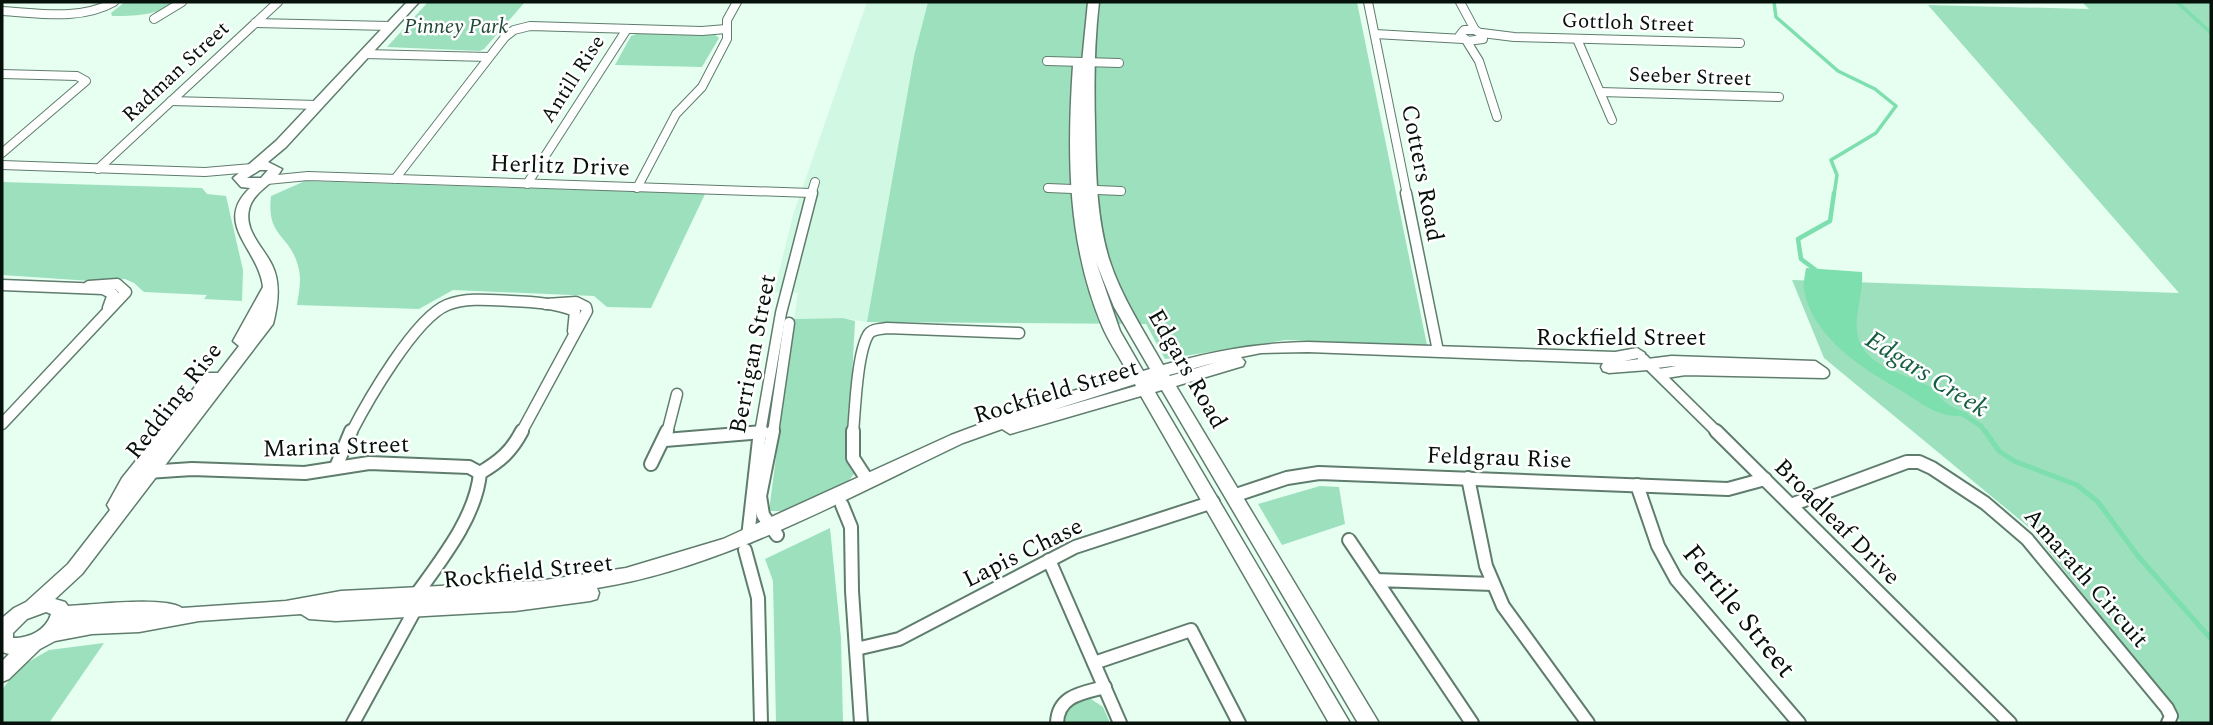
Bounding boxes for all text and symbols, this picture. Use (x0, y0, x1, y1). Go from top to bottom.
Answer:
street label: Gottloh Street (1561, 5, 1695, 41)
park label: Pinney Park (404, 11, 509, 43)
street label: Radman Street (115, 14, 237, 130)
street label: Antill Rise (533, 29, 613, 129)
street label: Seeber Street (1628, 59, 1752, 95)
street label: Cotters Road (1391, 101, 1453, 245)
street label: Herlitz Drive (489, 146, 631, 186)
street label: Berrigan Street (720, 271, 786, 437)
street label: Edgars Road (1138, 302, 1236, 436)
street label: Rockfield Street (1536, 320, 1706, 356)
water label: Edgars Creek (1857, 320, 1997, 428)
street label: Redding Rise (117, 335, 231, 467)
street label: Rockfield Street (969, 350, 1143, 434)
street label: Marina Street (262, 426, 410, 468)
street label: Feldgrau Rise (1426, 437, 1572, 479)
street label: Broadleaf Drive (1765, 450, 1909, 594)
street label: Amarath Circuit (2015, 500, 2157, 656)
street label: Lapis Chase (957, 508, 1089, 598)
street label: Fertile Street (1671, 535, 1807, 688)
street label: Rockfield Street (441, 545, 615, 599)

